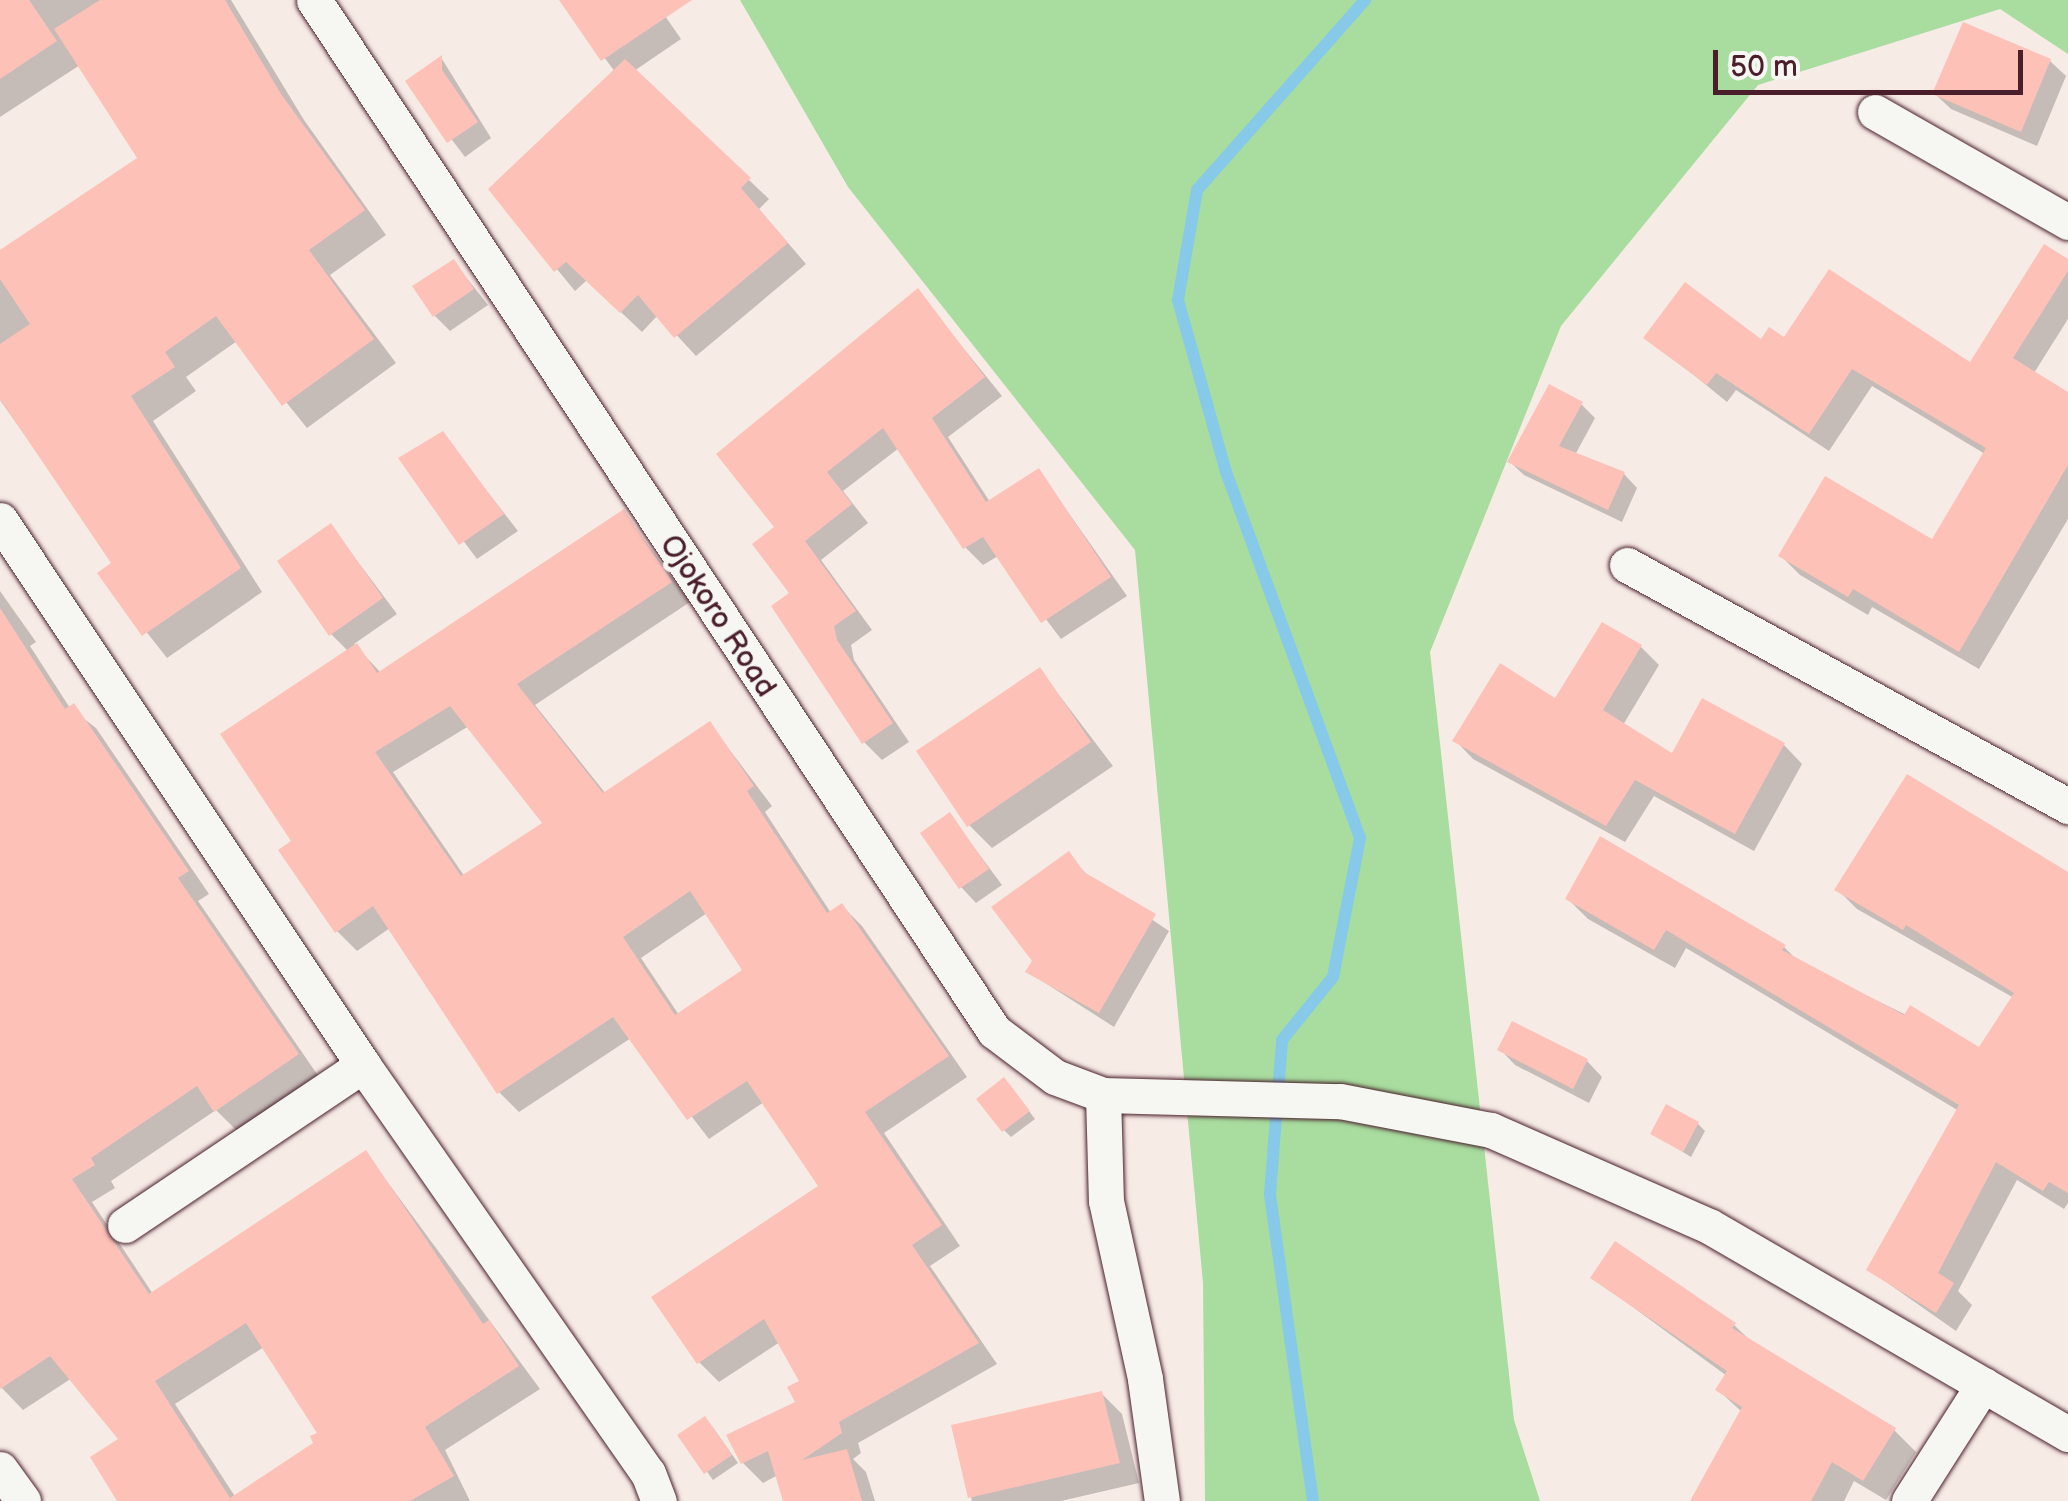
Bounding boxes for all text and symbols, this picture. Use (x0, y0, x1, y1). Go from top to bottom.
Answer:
scale bar (1718, 30, 2028, 92)
text: 50 m (1730, 49, 1798, 85)
street label: Ojokoro Road (652, 528, 784, 704)

